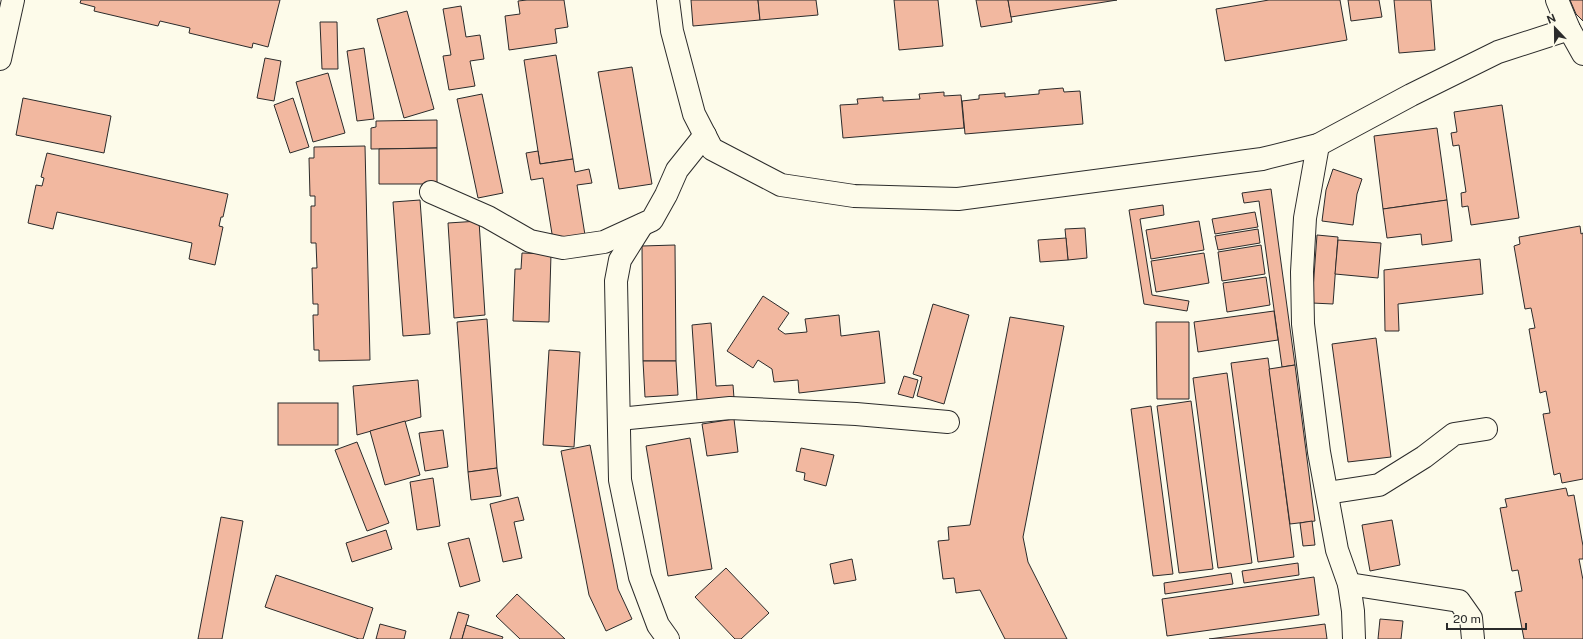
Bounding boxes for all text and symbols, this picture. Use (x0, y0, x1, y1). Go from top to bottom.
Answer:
north arrow (1535, 8, 1575, 48)
text: N (1545, 12, 1557, 26)
scale bar (1447, 605, 1526, 631)
text: 20 m (1453, 612, 1481, 626)

